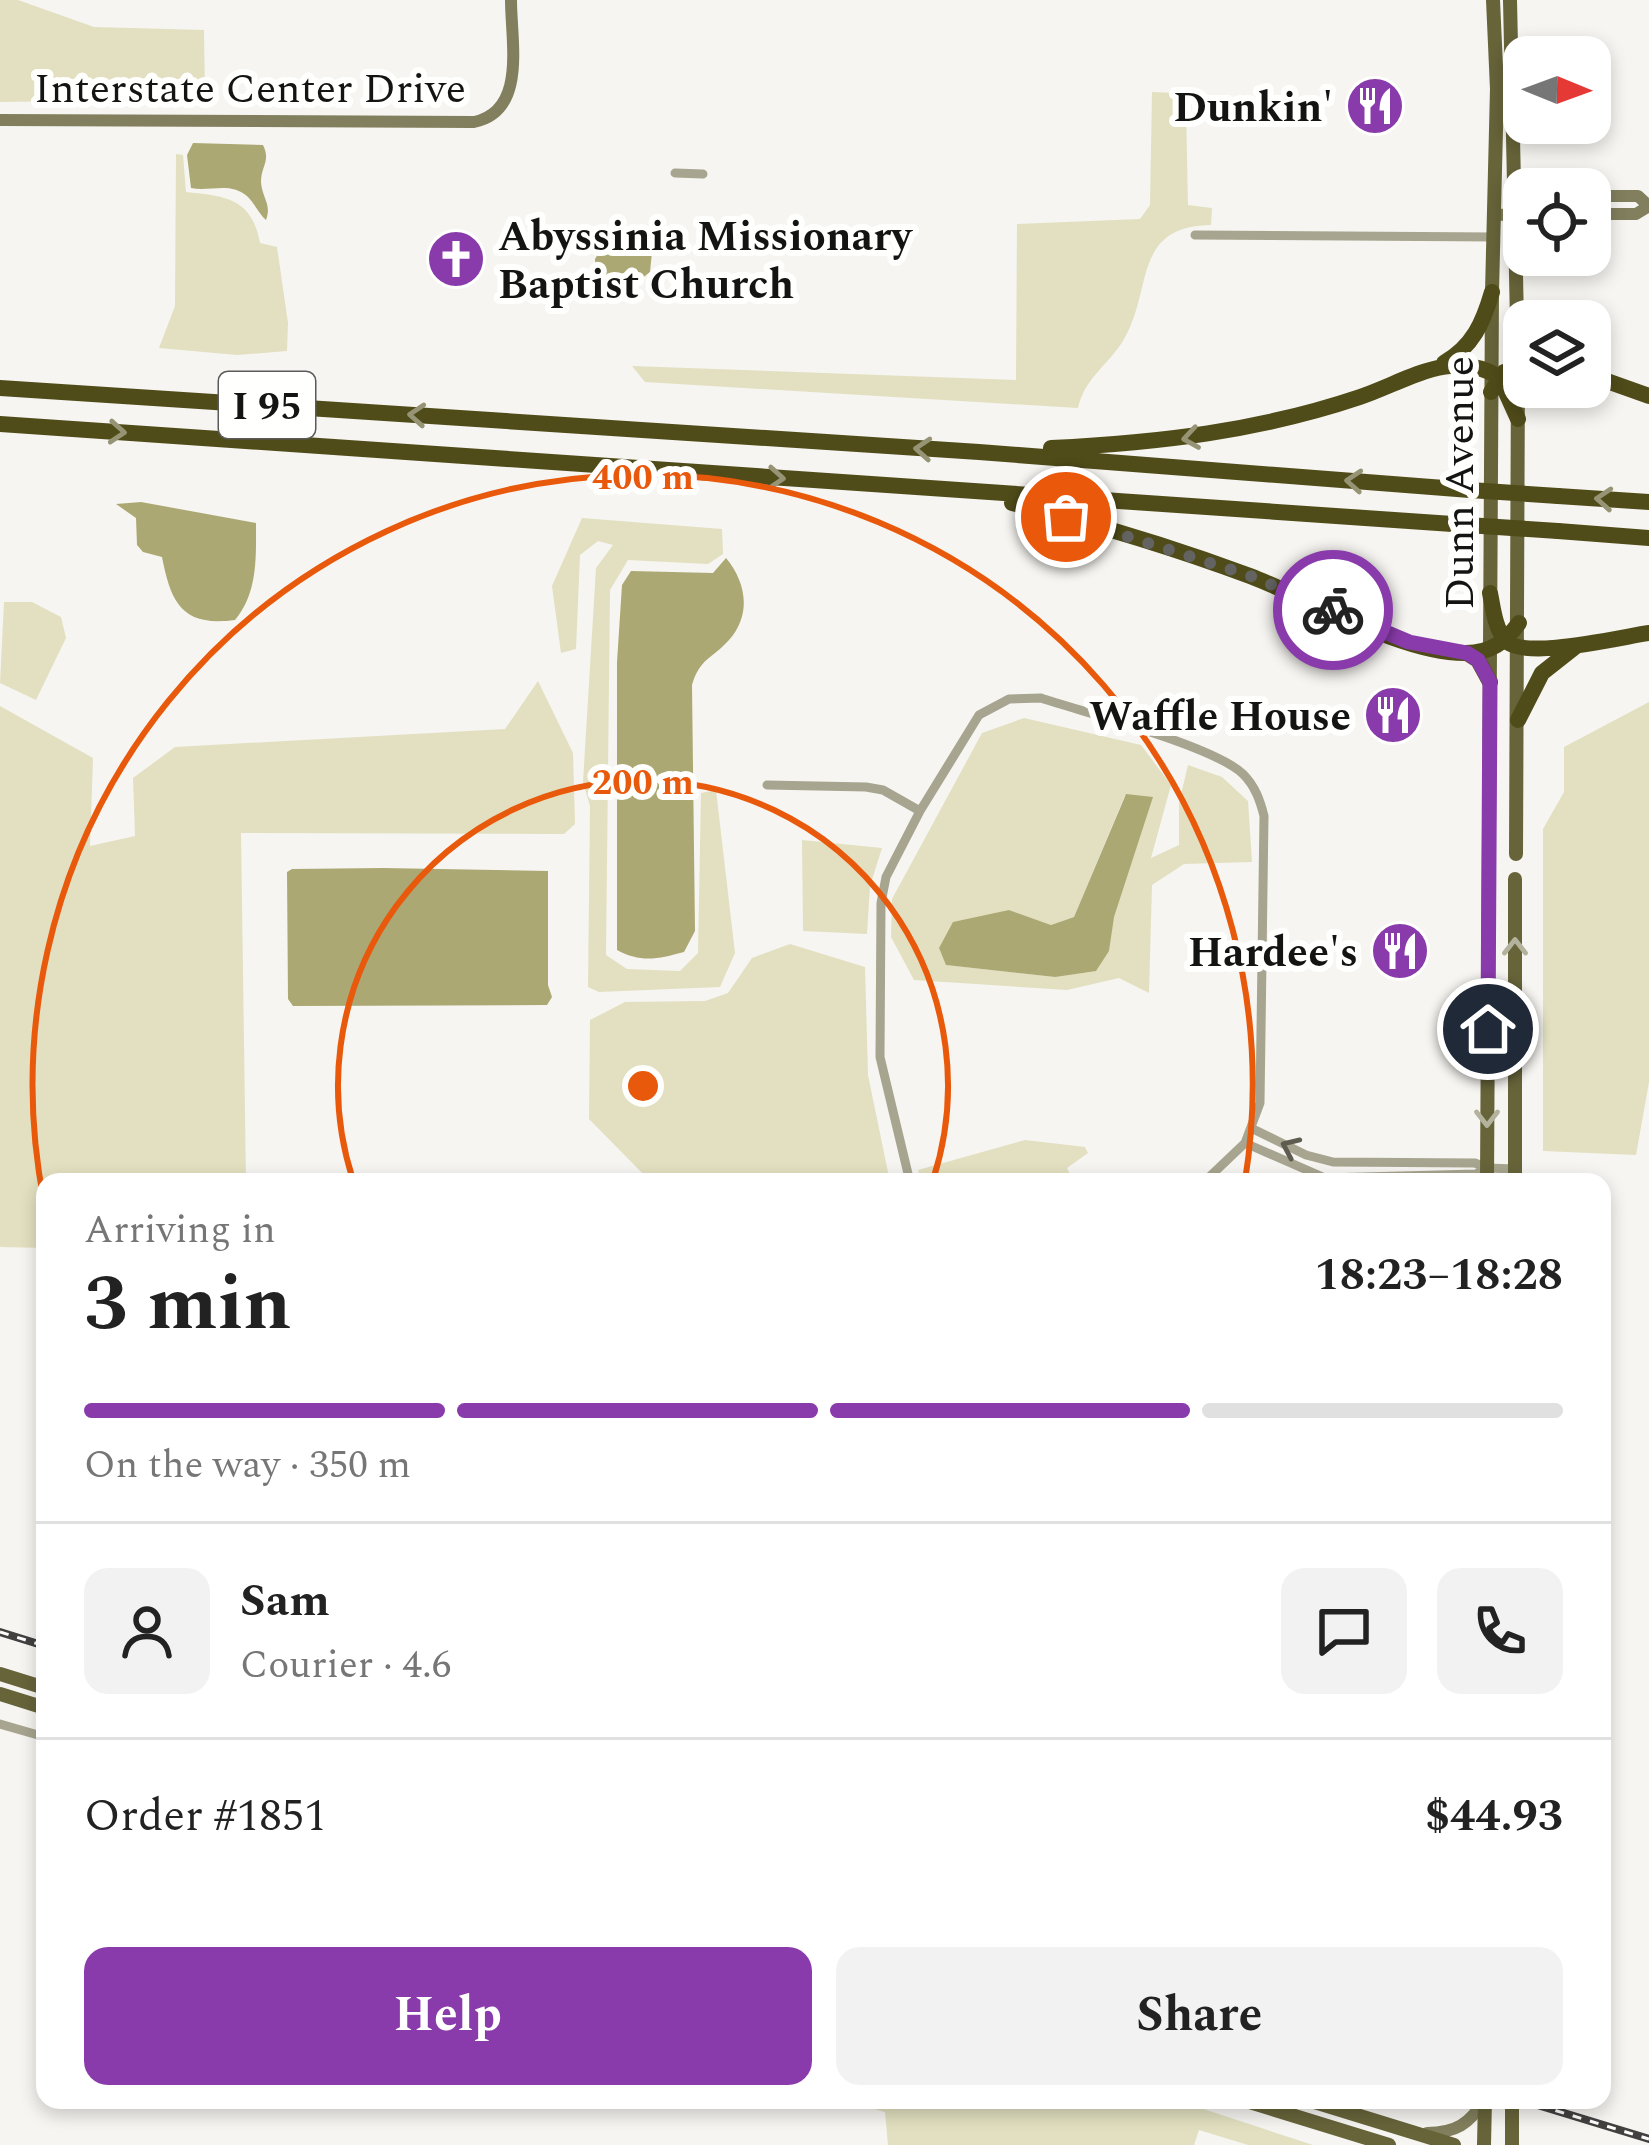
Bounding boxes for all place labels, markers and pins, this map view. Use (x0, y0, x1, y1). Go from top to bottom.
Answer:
restaurant icon: Dunkin' (1344, 75, 1406, 137)
place label: Dunkin' (1173, 77, 1333, 140)
place label: Abyssinia Missionary Baptist Church (498, 206, 913, 317)
church icon: Abyssinia Missionary Baptist Church (425, 228, 487, 290)
pin (1015, 466, 1117, 568)
restaurant icon: Waffle House (1362, 684, 1424, 746)
place label: Waffle House (1089, 686, 1351, 749)
restaurant icon: Hardee's (1369, 920, 1431, 982)
place label: Hardee's (1188, 922, 1358, 985)
pin (1437, 978, 1539, 1080)
centre of rings (622, 1065, 664, 1107)

